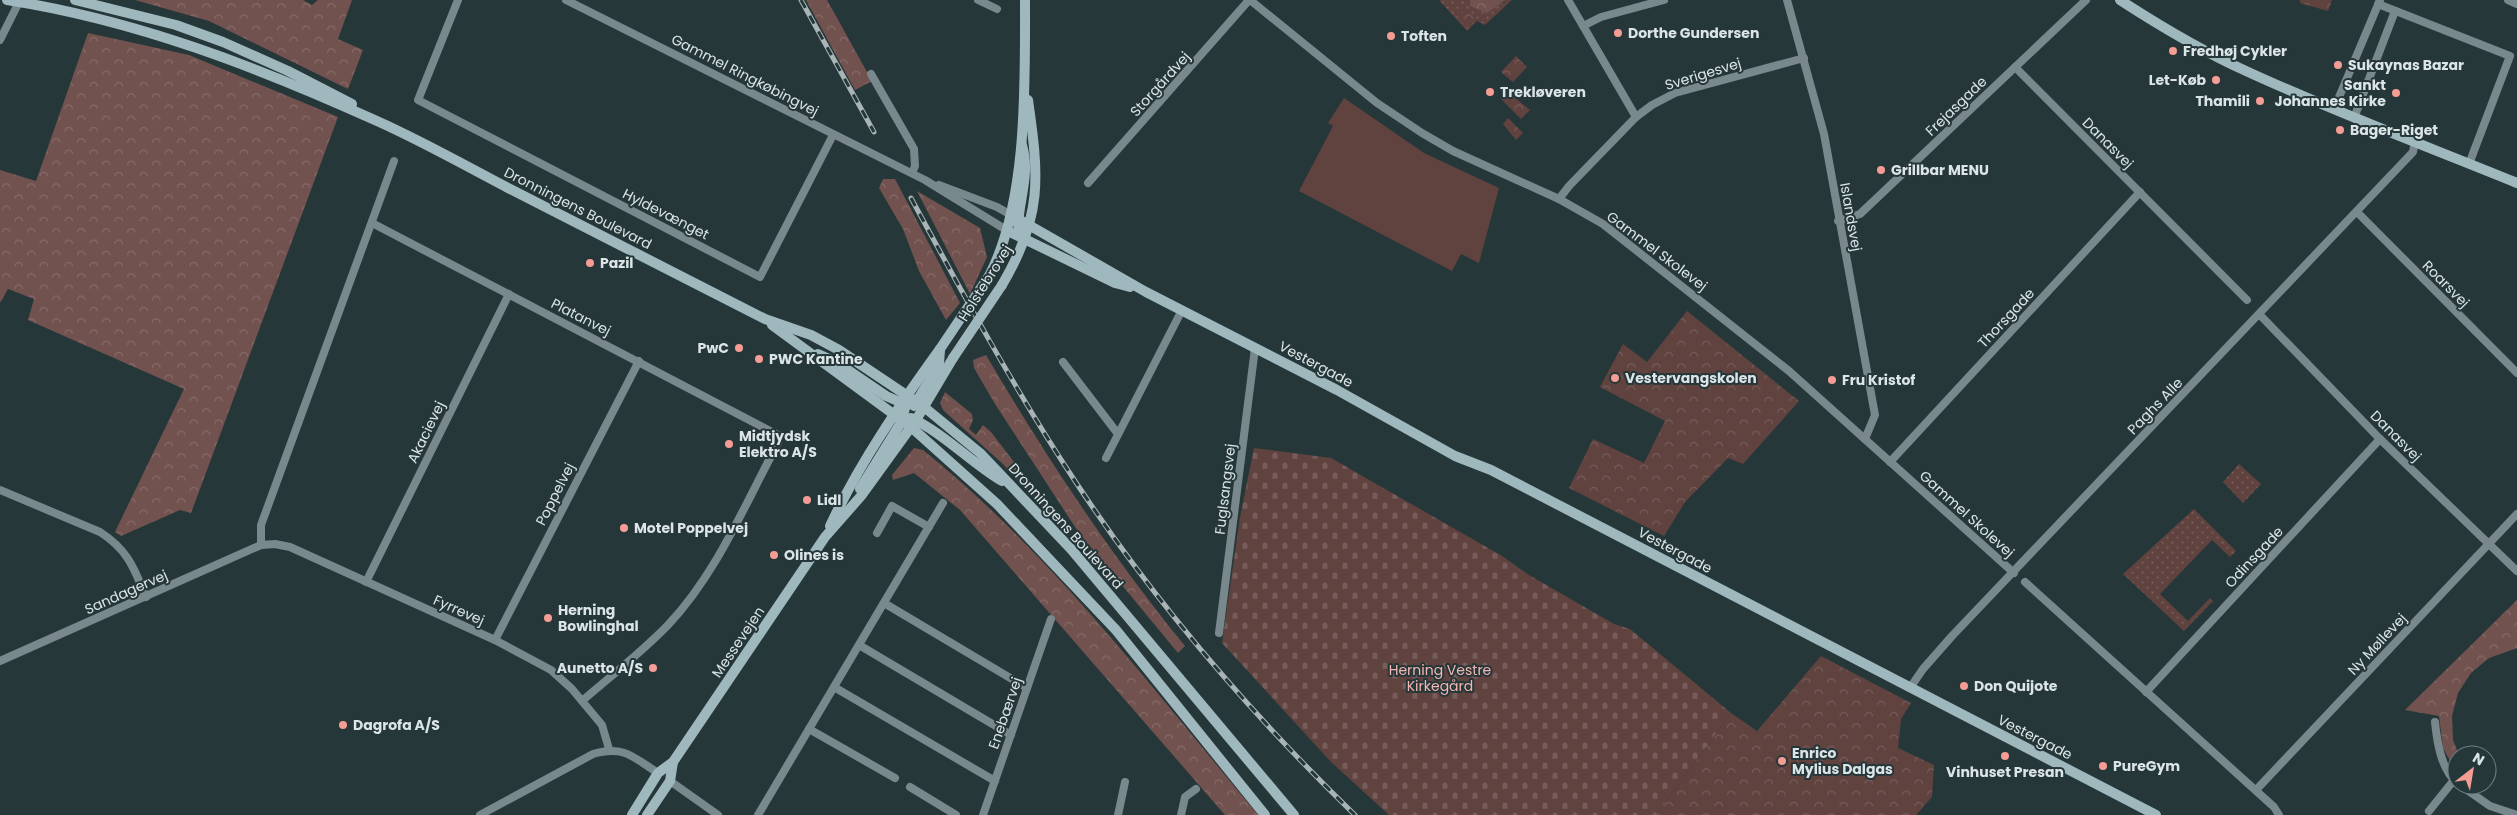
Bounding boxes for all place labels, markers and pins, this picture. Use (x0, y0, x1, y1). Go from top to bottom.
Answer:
place label: Dorthe Gundersen (1628, 23, 1759, 43)
place label: Toften (1401, 26, 1447, 46)
marker: Dorthe Gundersen (1612, 27, 1624, 39)
marker: Toften (1385, 30, 1397, 42)
place label: Fredhøj Cykler (2183, 41, 2287, 61)
marker: Fredhøj Cykler (2167, 45, 2179, 57)
place label: Sukaynas Bazar (2348, 55, 2464, 75)
marker: Sukaynas Bazar (2332, 59, 2344, 71)
place label: Let-Køb (2149, 70, 2206, 90)
marker: Let-Køb (2210, 74, 2222, 86)
place label: Sankt Johannes Kirke (2275, 75, 2386, 111)
place label: Trekløveren (1500, 82, 1586, 102)
marker: Trekløveren (1484, 86, 1496, 98)
marker: Sankt Johannes Kirke (2390, 87, 2402, 99)
place label: Thamili (2196, 91, 2250, 111)
marker: Thamili (2254, 95, 2266, 107)
place label: Bager-Riget (2350, 120, 2438, 140)
marker: Bager-Riget (2334, 124, 2346, 136)
place label: Grillbar MENU (1891, 160, 1989, 180)
marker: Grillbar MENU (1875, 164, 1887, 176)
place label: Pazil (600, 253, 633, 273)
marker: Pazil (584, 257, 596, 269)
place label: PwC (697, 338, 729, 358)
marker: PwC (733, 342, 745, 354)
place label: PWC Kantine (769, 349, 863, 369)
marker: PWC Kantine (753, 353, 765, 365)
place label: Vestervangskolen (1625, 368, 1757, 388)
place label: Fru Kristof (1842, 370, 1915, 390)
marker: Vestervangskolen (1609, 372, 1621, 384)
marker: Fru Kristof (1826, 374, 1838, 386)
place label: Midtjydsk Elektro A/S (739, 426, 817, 462)
marker: Midtjydsk Elektro A/S (723, 438, 735, 450)
place label: Lidl (817, 490, 841, 510)
marker: Lidl (801, 494, 813, 506)
place label: Motel Poppelvej (634, 518, 748, 538)
marker: Motel Poppelvej (618, 522, 630, 534)
place label: Olines is (784, 545, 844, 565)
marker: Olines is (768, 549, 780, 561)
place label: Herning Bowlinghal (558, 600, 639, 636)
marker: Herning Bowlinghal (542, 612, 554, 624)
place label: Aunetto A/S (557, 658, 643, 678)
marker: Aunetto A/S (647, 662, 659, 674)
place label: Don Quijote (1974, 676, 2058, 696)
marker: Don Quijote (1958, 680, 1970, 692)
place label: Dagrofa A/S (353, 715, 440, 735)
marker: Dagrofa A/S (337, 719, 349, 731)
place label: Enrico Mylius Dalgas (1792, 743, 1893, 779)
marker: Vinhuset Presan (1999, 750, 2011, 762)
marker: Enrico Mylius Dalgas (1776, 755, 1788, 767)
place label: PureGym (2113, 756, 2180, 776)
marker: PureGym (2097, 760, 2109, 772)
place label: Vinhuset Presan (1946, 762, 2064, 782)

